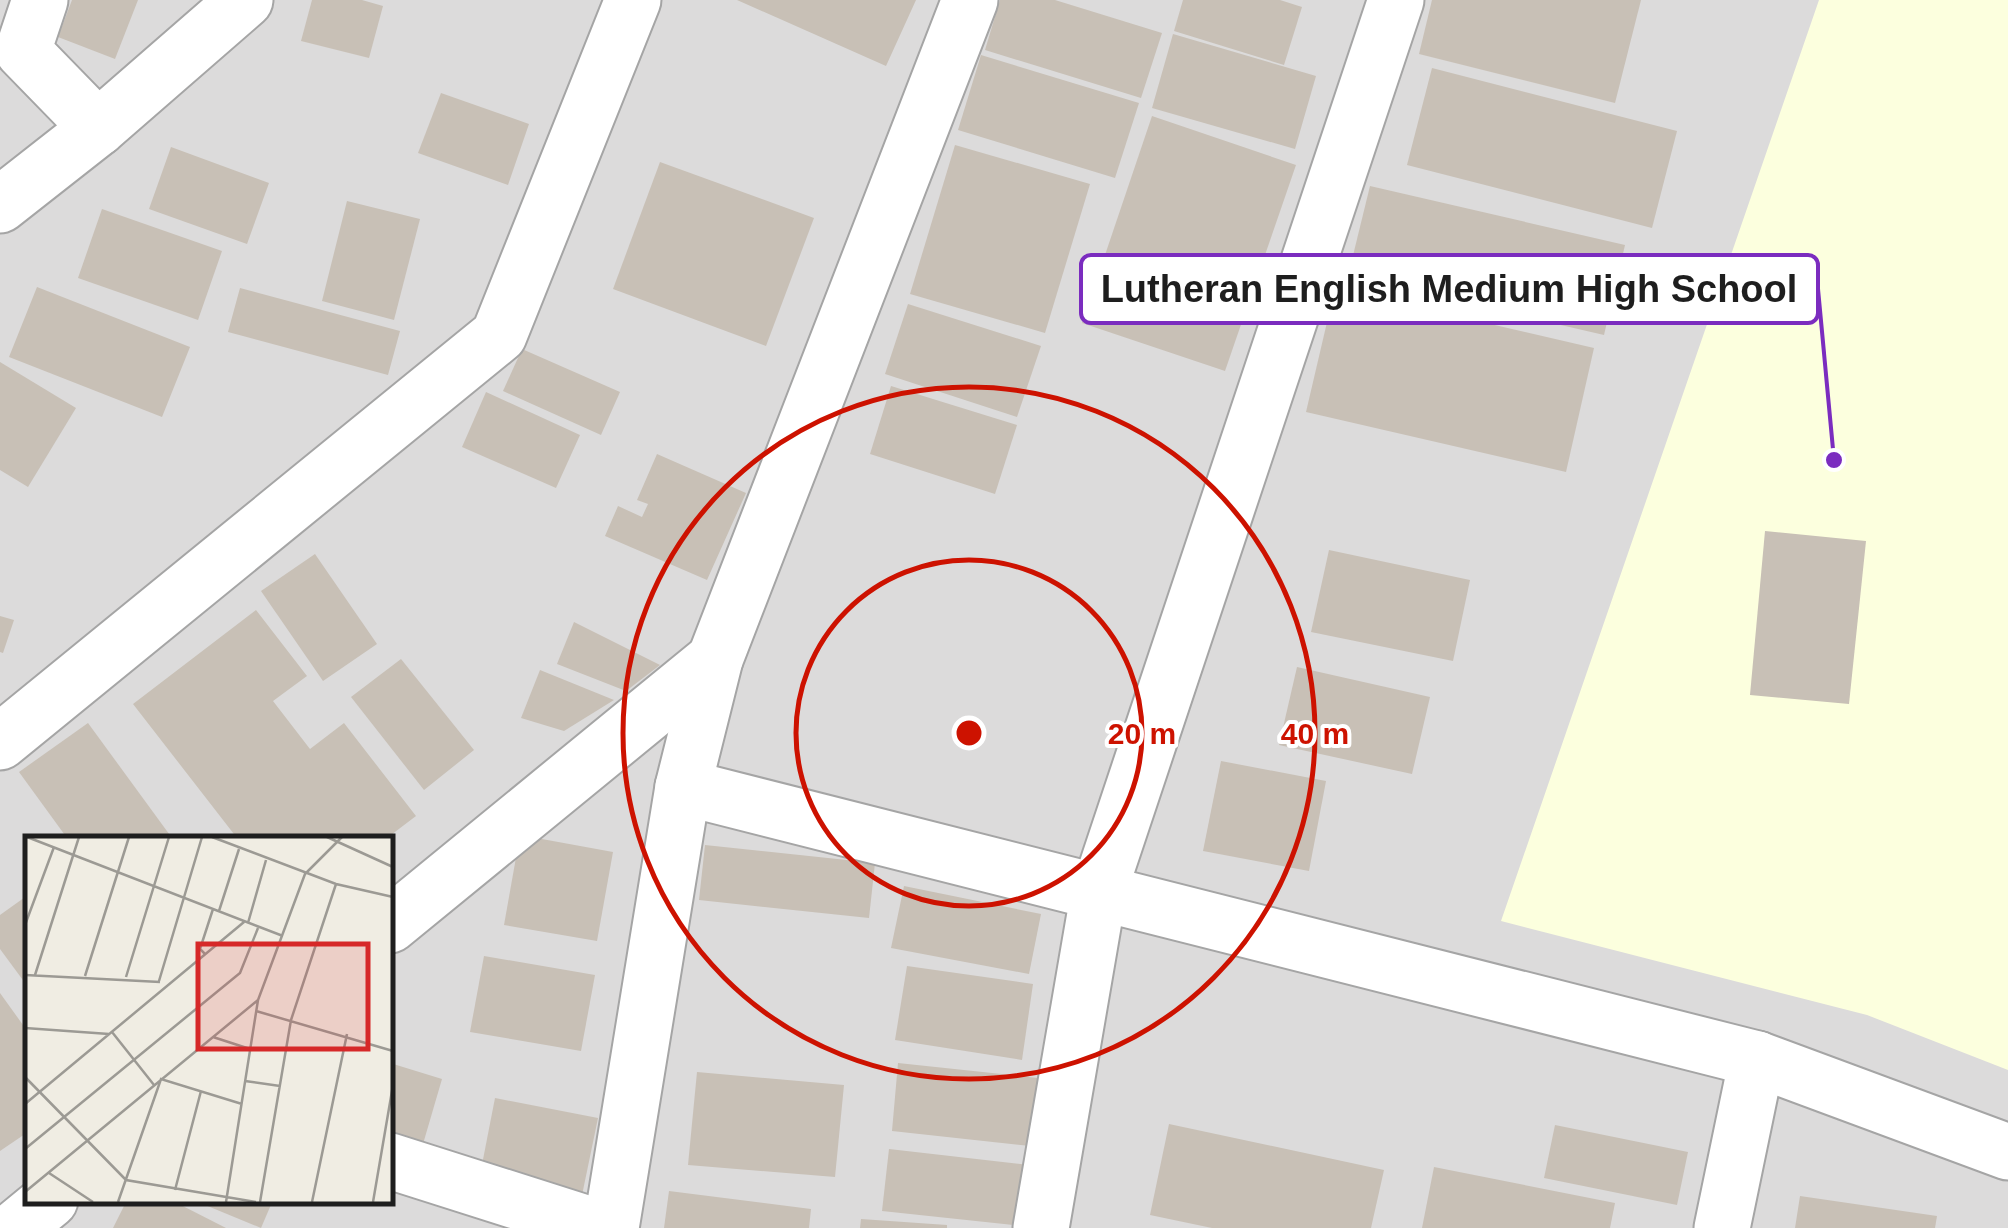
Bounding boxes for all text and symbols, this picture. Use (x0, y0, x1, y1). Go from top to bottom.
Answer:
callout: Lutheran English Medium High School (1081, 255, 1818, 323)
text: Lutheran English Medium High School (1101, 268, 1797, 310)
centre of rings (951, 715, 987, 751)
text: 20 m (1108, 717, 1176, 750)
text: 40 m (1281, 717, 1349, 750)
inset map (25, 836, 392, 1203)

